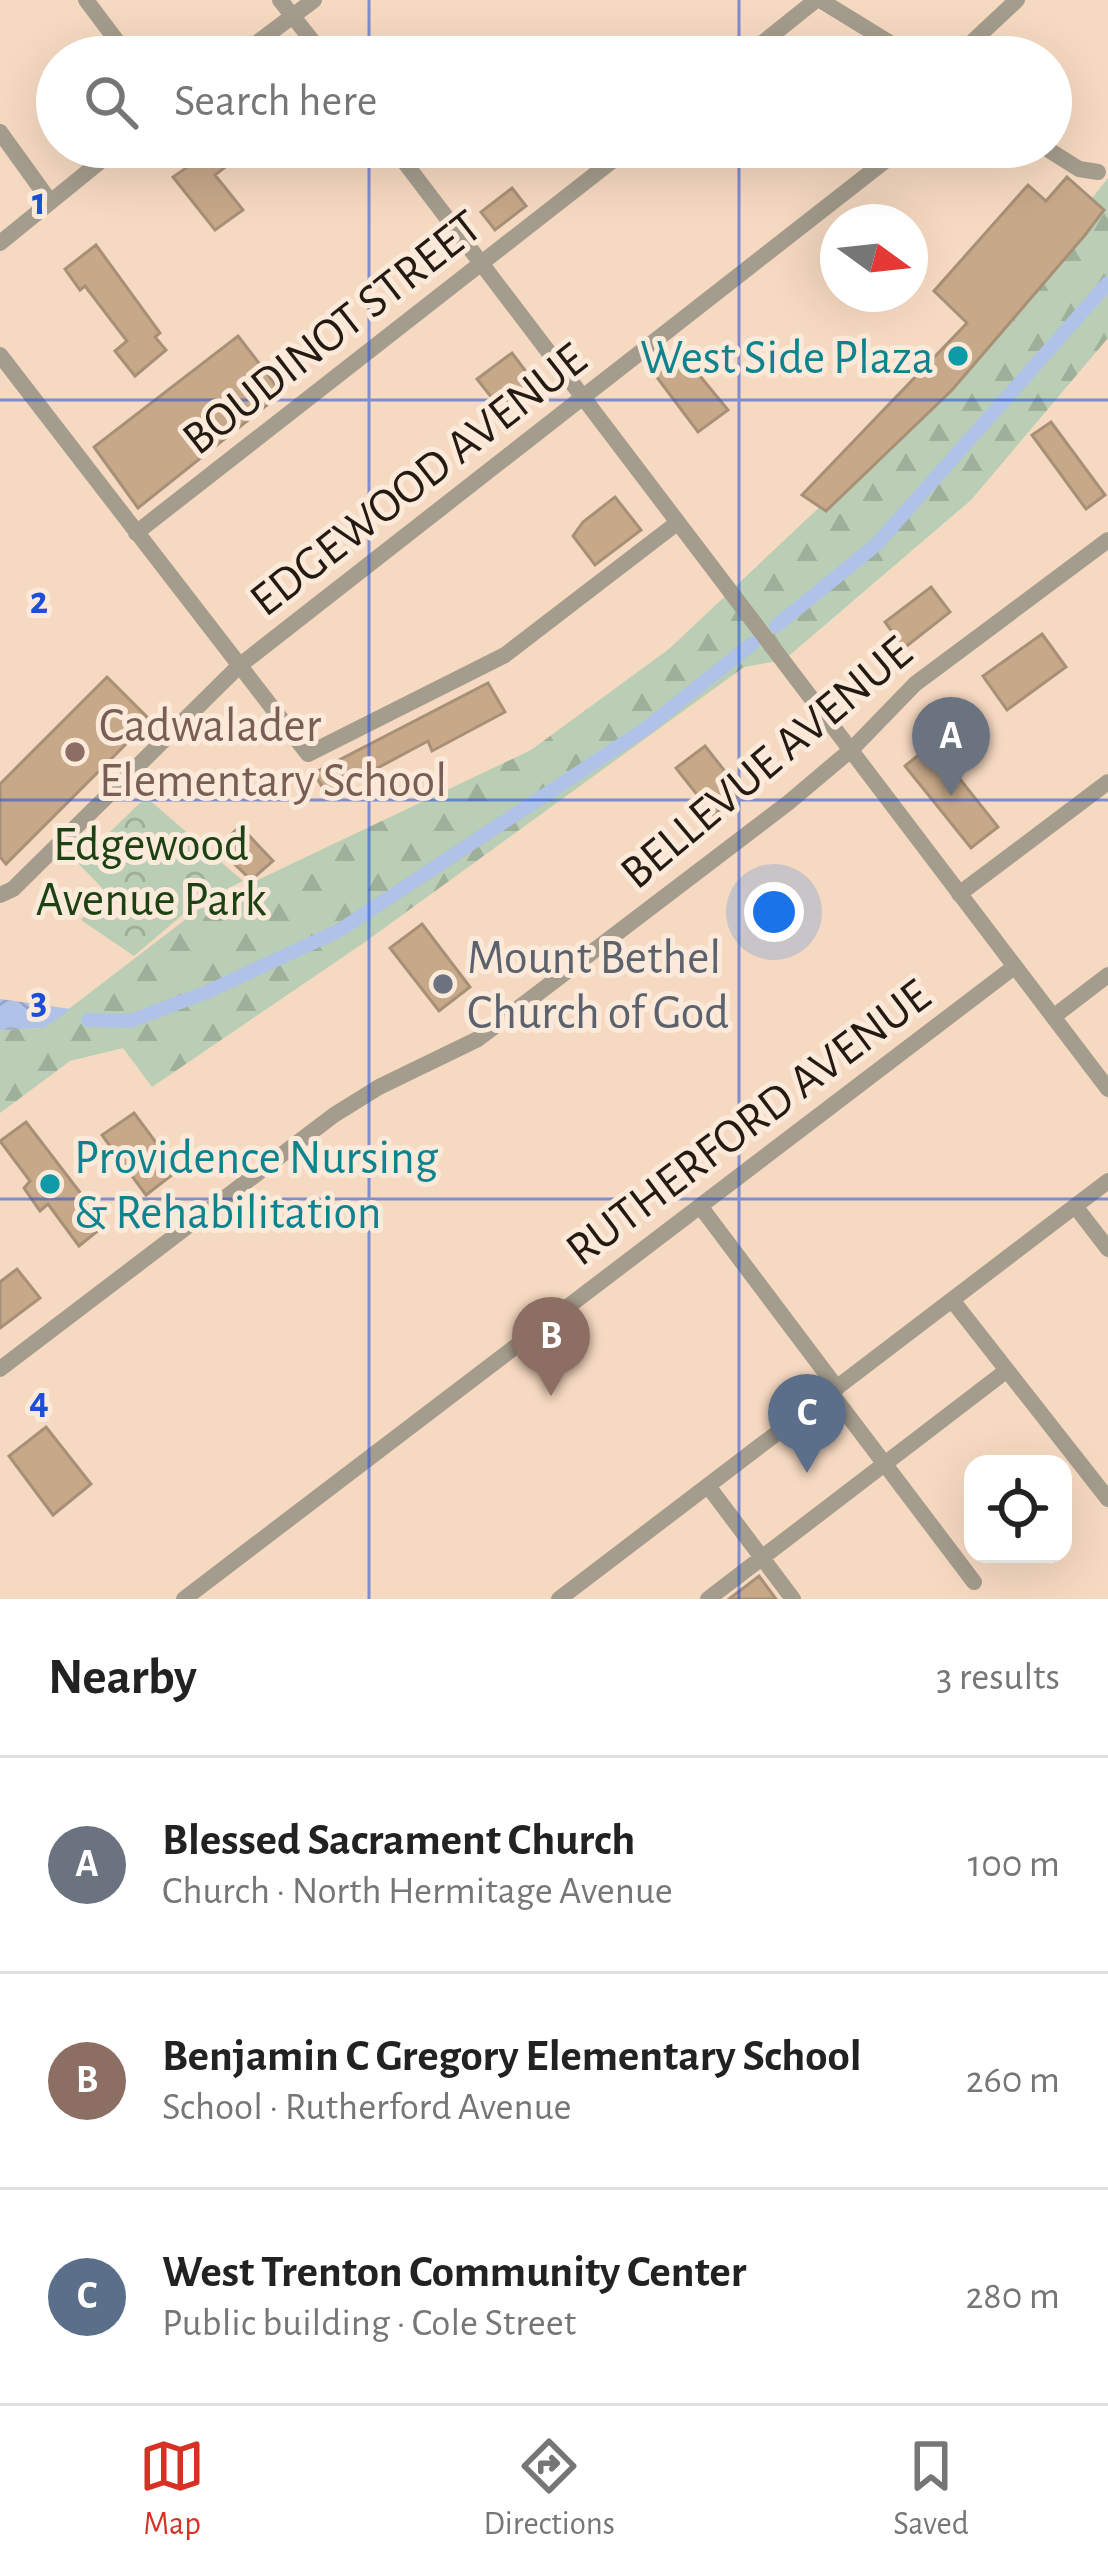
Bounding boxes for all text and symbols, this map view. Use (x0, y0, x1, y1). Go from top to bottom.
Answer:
search box (36, 36, 1072, 168)
icon: search (78, 69, 144, 135)
text: Search here (174, 79, 377, 124)
text: 1 (32, 183, 46, 222)
street label: BOUDINOT STREET (175, 202, 491, 464)
north arrow (820, 204, 928, 312)
street label: EDGEWOOD AVENUE (242, 335, 596, 626)
place label: West Side Plaza (640, 335, 934, 383)
marker: West Side Plaza (945, 343, 971, 369)
text: 2 (30, 582, 48, 621)
street label: BELLEVUE AVENUE (612, 628, 921, 898)
pin: A (912, 697, 990, 796)
place label: Cadwalader Elementary School (99, 703, 447, 806)
marker: Cadwalader Elementary School (62, 739, 88, 765)
park label: Edgewood Avenue Park (36, 822, 266, 925)
your location (744, 882, 804, 942)
place label: Mount Bethel Church of God (467, 935, 729, 1038)
marker: Mount Bethel Church of God (430, 971, 456, 997)
street label: RUTHERFORD AVENUE (558, 971, 940, 1275)
text: 3 (31, 982, 47, 1021)
place label: Providence Nursing & Rehabilitation (74, 1135, 439, 1238)
marker: Providence Nursing & Rehabilitation (37, 1171, 63, 1197)
pin: B (512, 1297, 590, 1396)
pin: C (768, 1374, 846, 1473)
text: 4 (29, 1382, 49, 1421)
map controls (964, 1455, 1072, 1563)
button: locate (964, 1455, 1072, 1563)
text: Nearby (48, 1652, 197, 1703)
text: 3 results (936, 1658, 1060, 1697)
text: Blessed Sacrament Church (162, 1818, 635, 1863)
text: A (75, 1845, 99, 1884)
text: 100 m (968, 1845, 1060, 1884)
text: Church · North Hermitage Avenue (162, 1872, 673, 1911)
text: Benjamin C Gregory Elementary School (162, 2034, 862, 2079)
text: B (76, 2061, 98, 2100)
text: 260 m (966, 2061, 1060, 2100)
text: School · Rutherford Avenue (162, 2088, 571, 2127)
text: West Trenton Community Center (162, 2250, 746, 2295)
text: C (77, 2277, 97, 2316)
text: 280 m (966, 2277, 1060, 2316)
text: Public building · Cole Street (162, 2304, 576, 2343)
tab: Map (139, 2433, 205, 2545)
tab: Directions (483, 2433, 615, 2545)
tab: Saved (893, 2433, 969, 2545)

